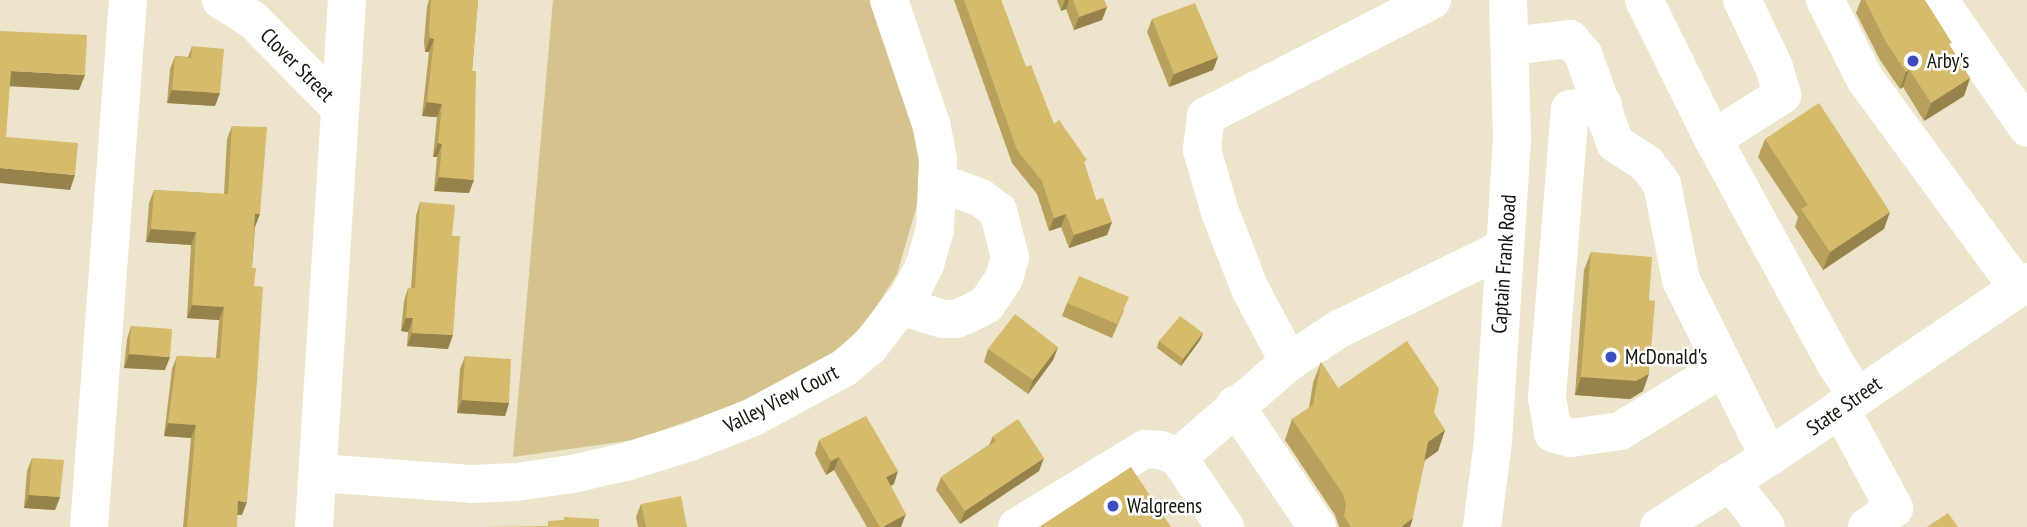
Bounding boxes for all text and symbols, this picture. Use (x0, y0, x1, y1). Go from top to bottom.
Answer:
street label: Clover Street (255, 23, 339, 107)
place label: Arby's (1927, 48, 1969, 74)
marker: Arby's (1905, 53, 1921, 69)
street label: Captain Frank Road (1487, 193, 1521, 335)
place label: McDonald's (1625, 344, 1707, 370)
marker: McDonald's (1603, 349, 1619, 365)
street label: Valley View Court (719, 359, 843, 439)
street label: State Street (1802, 371, 1886, 441)
place label: Walgreens (1127, 493, 1202, 519)
marker: Walgreens (1105, 498, 1121, 514)

